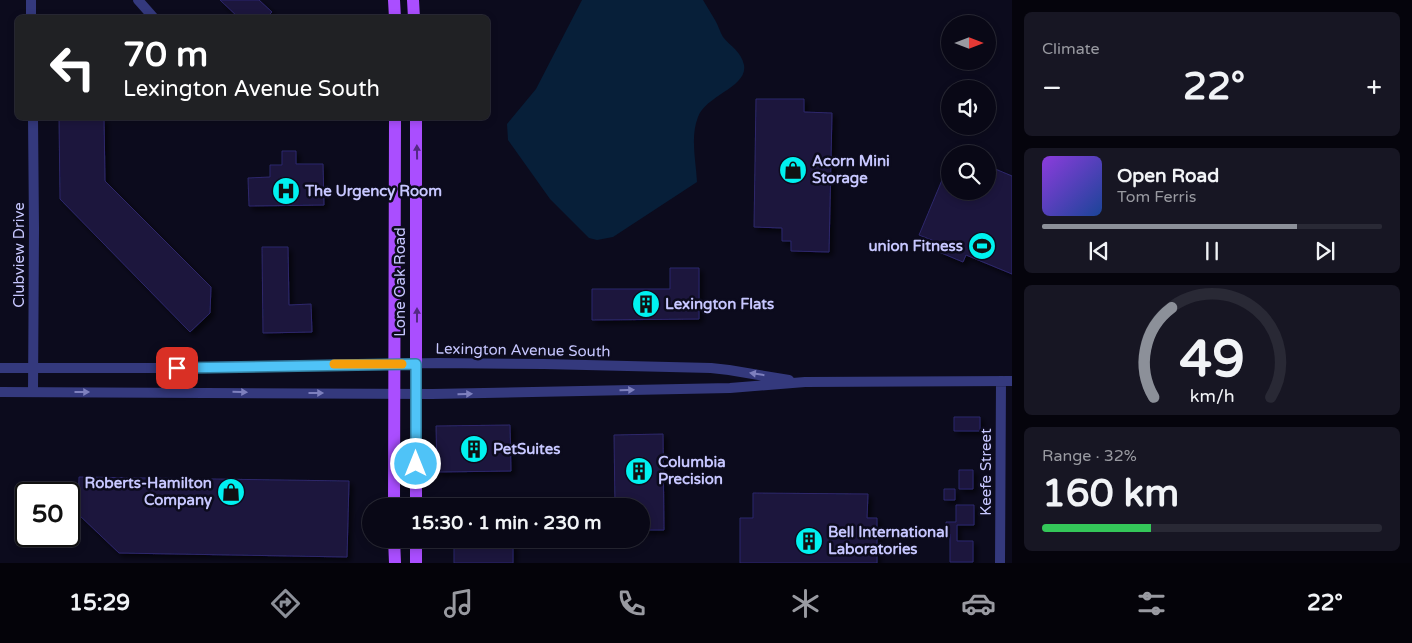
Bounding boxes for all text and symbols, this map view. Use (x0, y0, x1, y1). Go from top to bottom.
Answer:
north arrow (941, 15, 996, 70)
map controls (941, 15, 996, 200)
text: 70 m (123, 34, 208, 76)
icon: left (40, 35, 105, 100)
text: Climate (1042, 39, 1100, 59)
text: 22° (1183, 64, 1245, 110)
text: − (1042, 71, 1062, 105)
text: + (1366, 71, 1382, 105)
text: Lexington Avenue South (123, 76, 380, 102)
button: sound (941, 80, 996, 135)
one-way arrow (412, 144, 420, 160)
button: search (941, 145, 996, 200)
place label: Acorn Mini Storage (812, 152, 890, 188)
shop icon: Acorn Mini Storage (778, 155, 808, 185)
text: Open Road (1117, 165, 1219, 187)
hospital icon: The Urgency Room (271, 176, 301, 206)
place label: The Urgency Room (304, 182, 442, 201)
text: Tom Ferris (1117, 187, 1196, 207)
street label: Clubview Drive (10, 202, 28, 308)
street label: Lone Oak Road (391, 227, 409, 337)
sports icon: union Fitness (967, 231, 997, 261)
place label: union Fitness (868, 237, 963, 255)
icon: previous (1085, 237, 1113, 265)
icon: pause (1198, 237, 1226, 265)
icon: next (1311, 237, 1339, 265)
building icon: Lexington Flats (631, 289, 661, 319)
place label: Lexington Flats (665, 295, 774, 314)
one-way arrow (413, 306, 421, 322)
text: 49 (1179, 328, 1245, 391)
street label: Lexington Avenue South (435, 339, 611, 361)
pin (156, 347, 198, 389)
icon: arrive (163, 354, 191, 382)
one-way arrow (748, 370, 764, 378)
one-way arrow (620, 386, 636, 394)
text: km/h (1190, 386, 1234, 407)
one-way arrow (74, 388, 90, 396)
one-way arrow (232, 389, 248, 397)
one-way arrow (308, 389, 324, 397)
one-way arrow (457, 390, 473, 398)
street label: Keefe Street (977, 428, 995, 516)
building icon: PetSuites (459, 434, 489, 464)
position arrow (389, 437, 441, 489)
place label: PetSuites (493, 440, 560, 458)
text: Range · 32% (1042, 446, 1137, 466)
place label: Columbia Precision (658, 453, 726, 488)
building icon: Columbia Precision (624, 456, 654, 486)
text: 160 km (1042, 471, 1179, 517)
place label: Roberts-Hamilton Company (85, 474, 212, 510)
shop icon: Roberts-Hamilton Company (216, 477, 246, 507)
speed limit sign: 50 (15, 482, 80, 547)
text: 15:30 · 1 min · 230 m (410, 512, 602, 534)
place label: Bell International Laboratories (828, 523, 948, 558)
building icon: Bell International Laboratories (794, 526, 824, 556)
icon: directions (268, 586, 303, 621)
icon: music (441, 586, 476, 621)
icon: phone (614, 586, 649, 621)
icon: climate (788, 586, 823, 621)
icon: car (961, 586, 996, 621)
icon: filters (1134, 586, 1169, 621)
text: 15:29 (69, 590, 130, 616)
text: 22° (1307, 590, 1343, 616)

